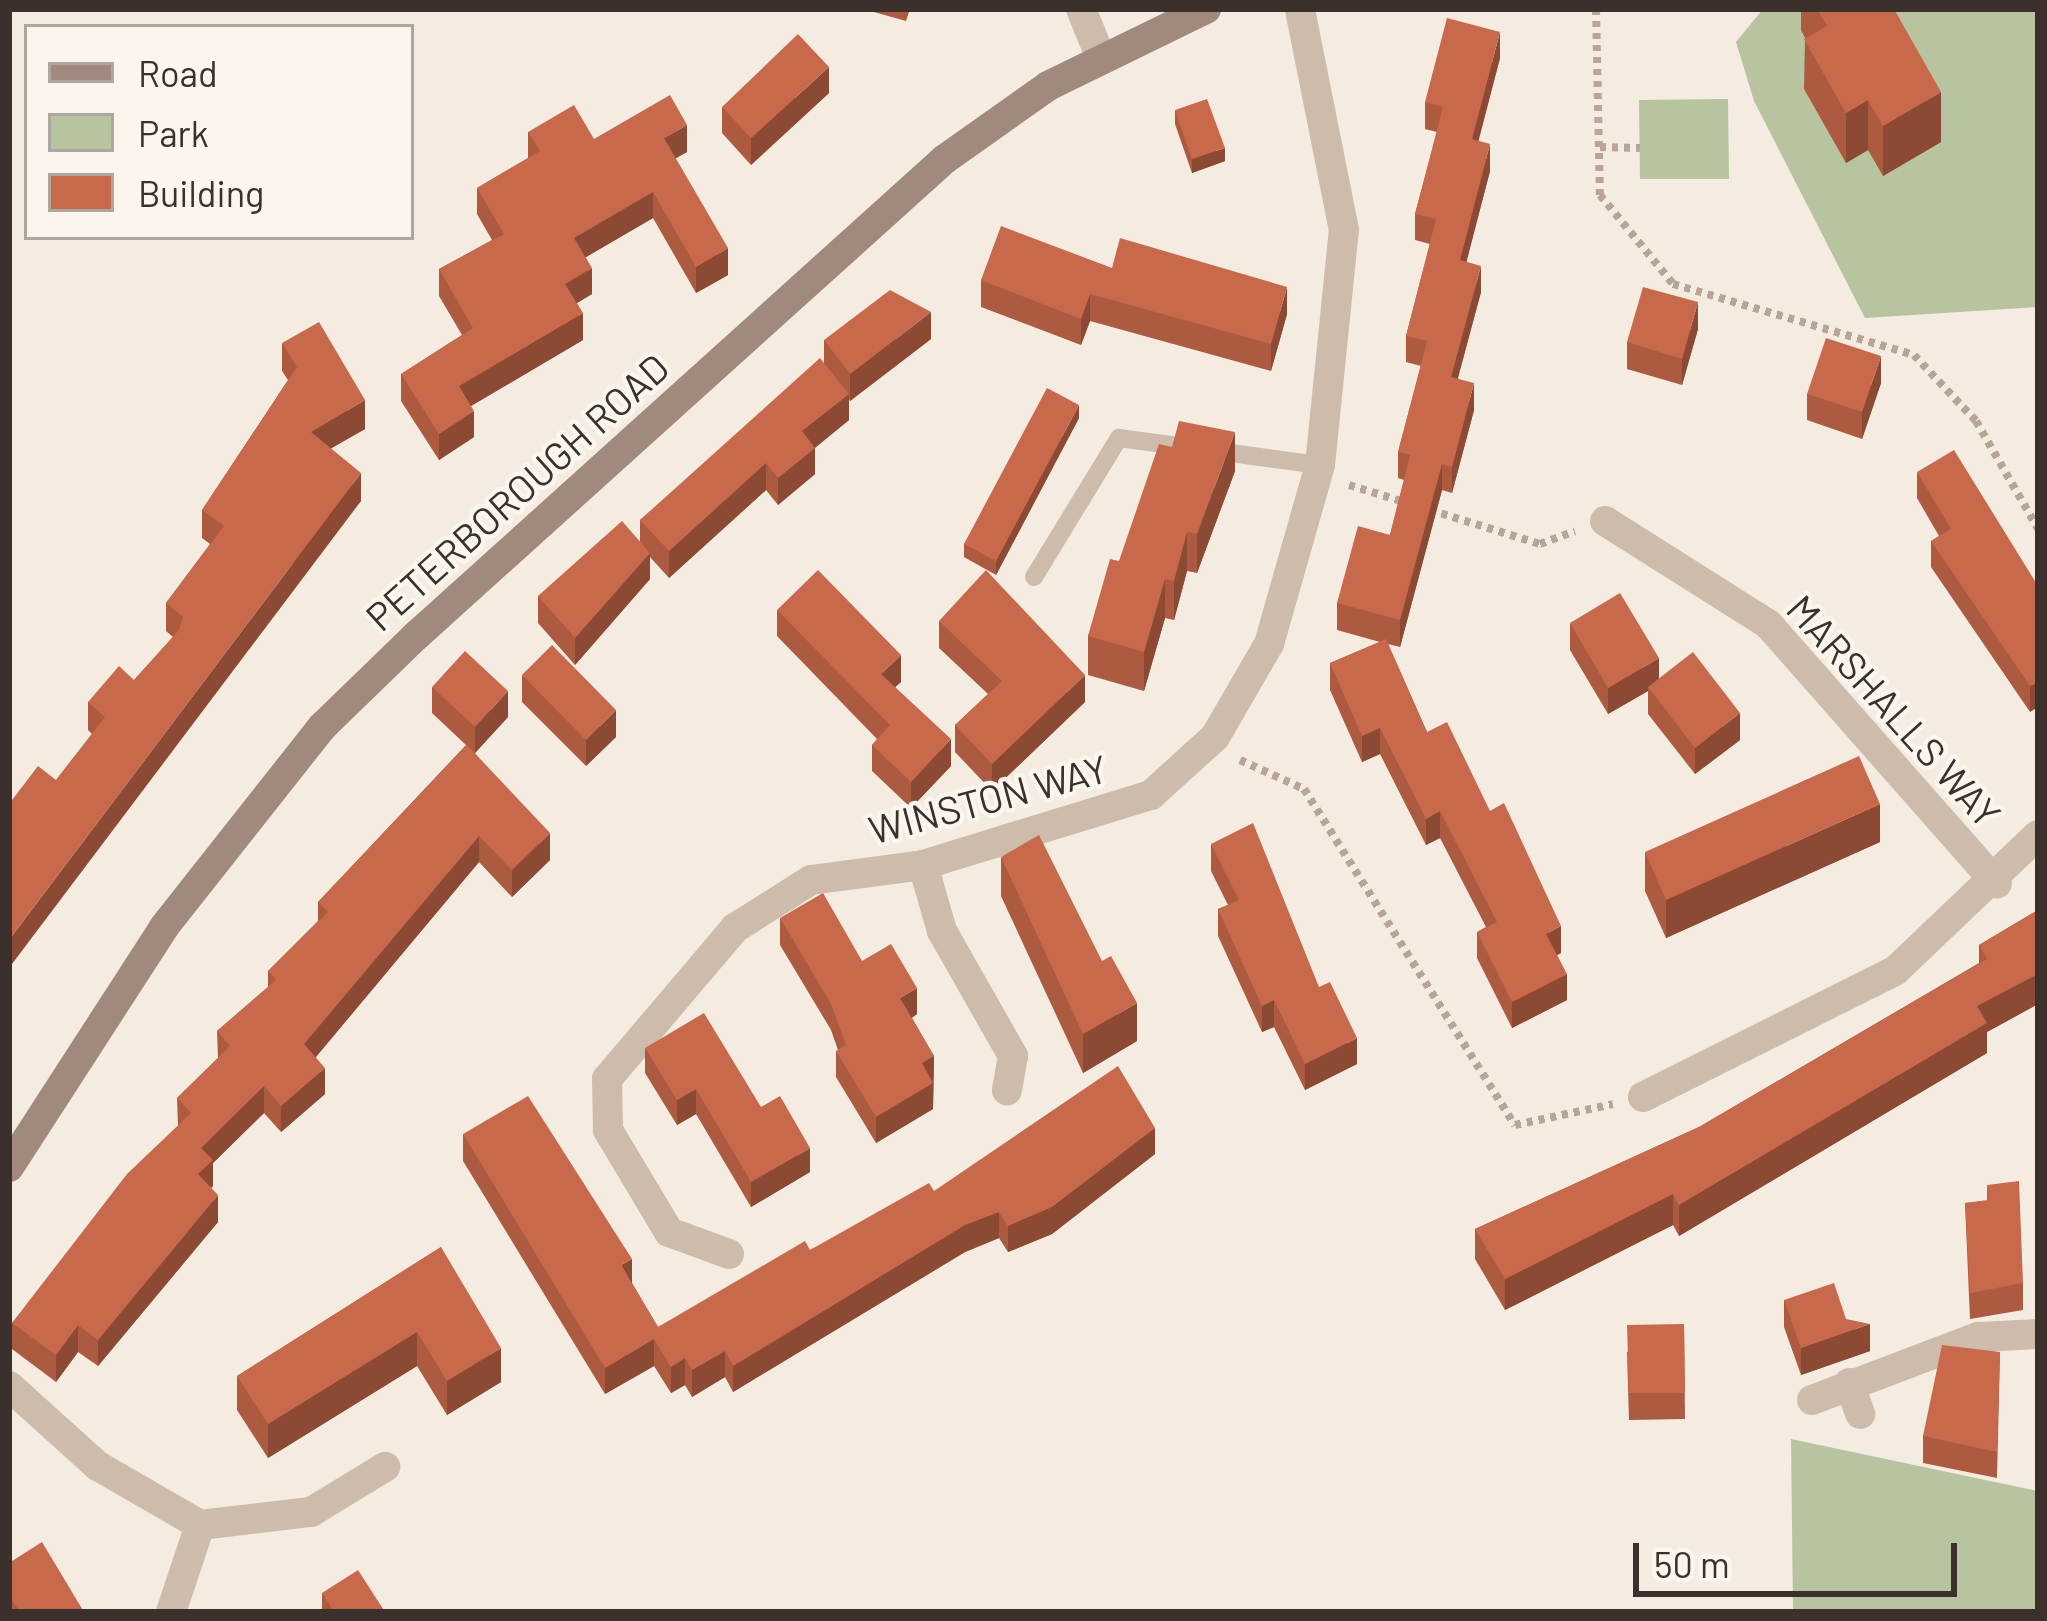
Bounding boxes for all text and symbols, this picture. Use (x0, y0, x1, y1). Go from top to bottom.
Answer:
legend (24, 24, 414, 240)
text: Road (138, 51, 218, 94)
text: Park (138, 111, 209, 154)
text: Building (138, 171, 264, 214)
street label: PETERBOROUGH ROAD (356, 344, 678, 640)
street label: MARSHALLS WAY (1778, 585, 2010, 837)
street label: WINSTON WAY (864, 745, 1112, 853)
scale bar (1639, 1519, 1963, 1593)
text: 50 m (1654, 1542, 1730, 1585)

